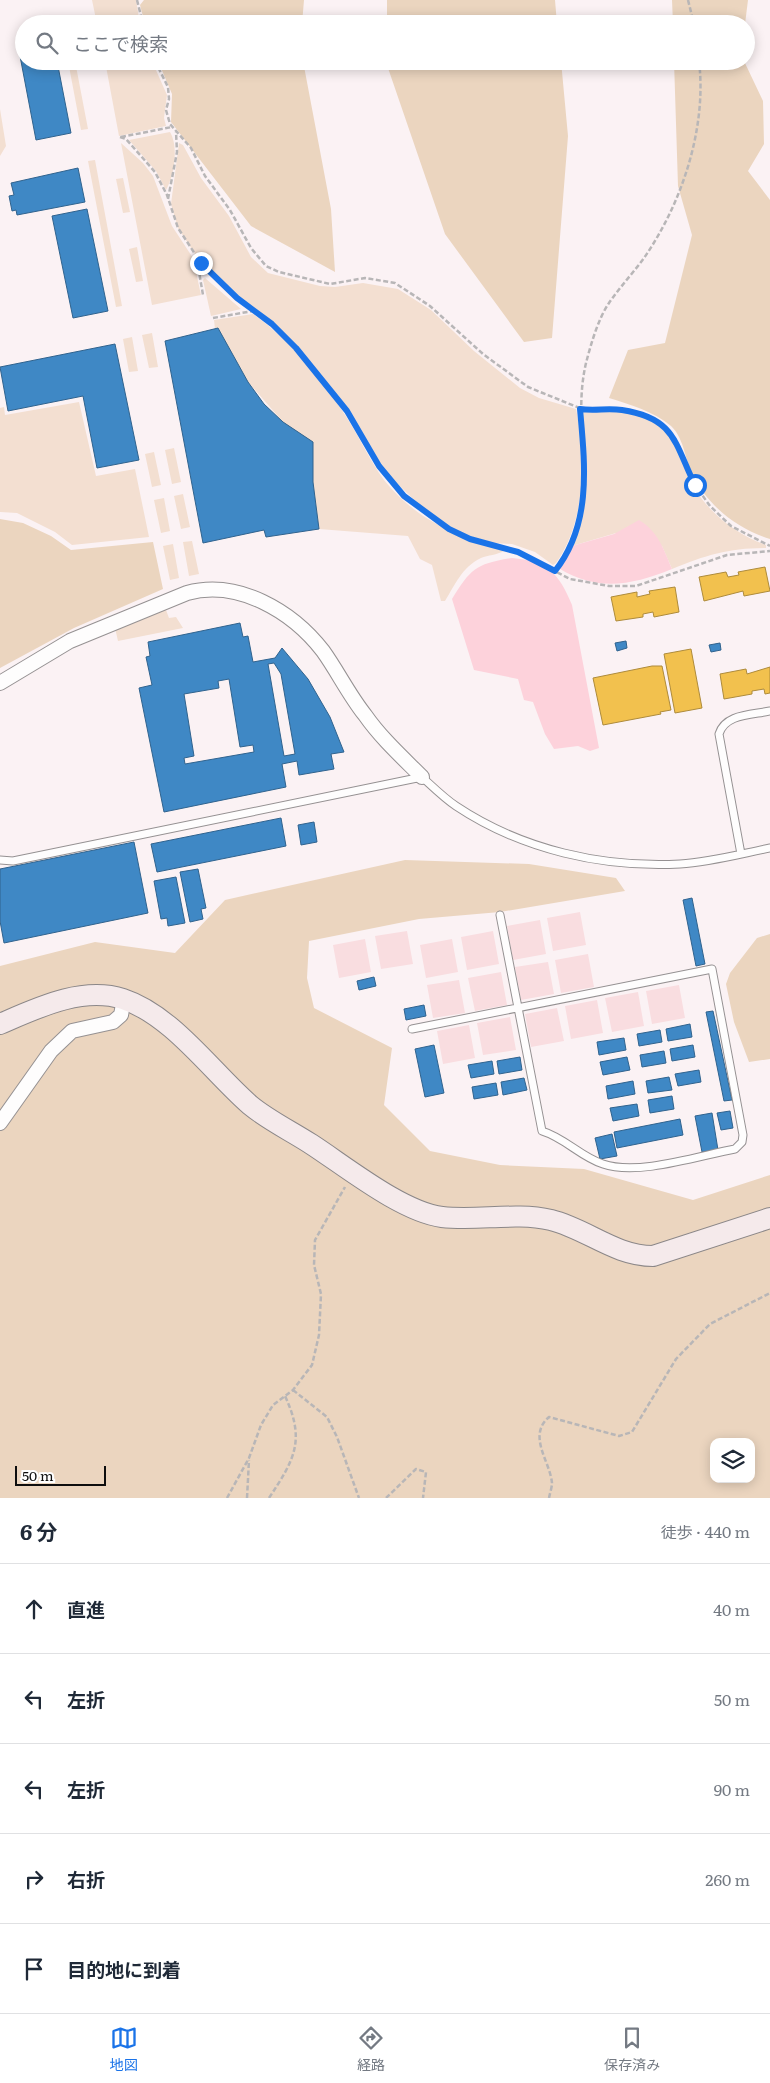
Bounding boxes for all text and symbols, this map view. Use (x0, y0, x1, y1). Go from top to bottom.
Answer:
search box (15, 15, 755, 70)
icon: search (33, 29, 61, 57)
text: ここで検索 (73, 29, 168, 57)
route end (190, 252, 213, 275)
route start (684, 474, 707, 497)
map controls (710, 1438, 755, 1483)
button: layers (710, 1438, 755, 1483)
scale bar (15, 1463, 106, 1486)
text: 50 m (22, 1465, 54, 1485)
text: 6 分 (20, 1515, 57, 1546)
text: 徒歩 · 440 m (661, 1519, 750, 1543)
icon: ahead (20, 1595, 48, 1623)
text: 直進 (67, 1595, 105, 1623)
text: 40 m (713, 1597, 750, 1621)
icon: left (20, 1685, 48, 1713)
text: 左折 (67, 1685, 105, 1713)
text: 50 m (714, 1687, 750, 1711)
icon: left (20, 1775, 48, 1803)
text: 左折 (67, 1775, 105, 1803)
text: 90 m (714, 1777, 750, 1801)
icon: right (20, 1865, 48, 1893)
text: 右折 (67, 1865, 105, 1893)
text: 260 m (705, 1867, 750, 1891)
icon: arrive (20, 1955, 48, 1983)
text: 目的地に到着 (67, 1955, 181, 1983)
tab: 地図 (110, 2024, 138, 2074)
tab: 経路 (357, 2024, 385, 2074)
tab: 保存済み (604, 2024, 660, 2074)

